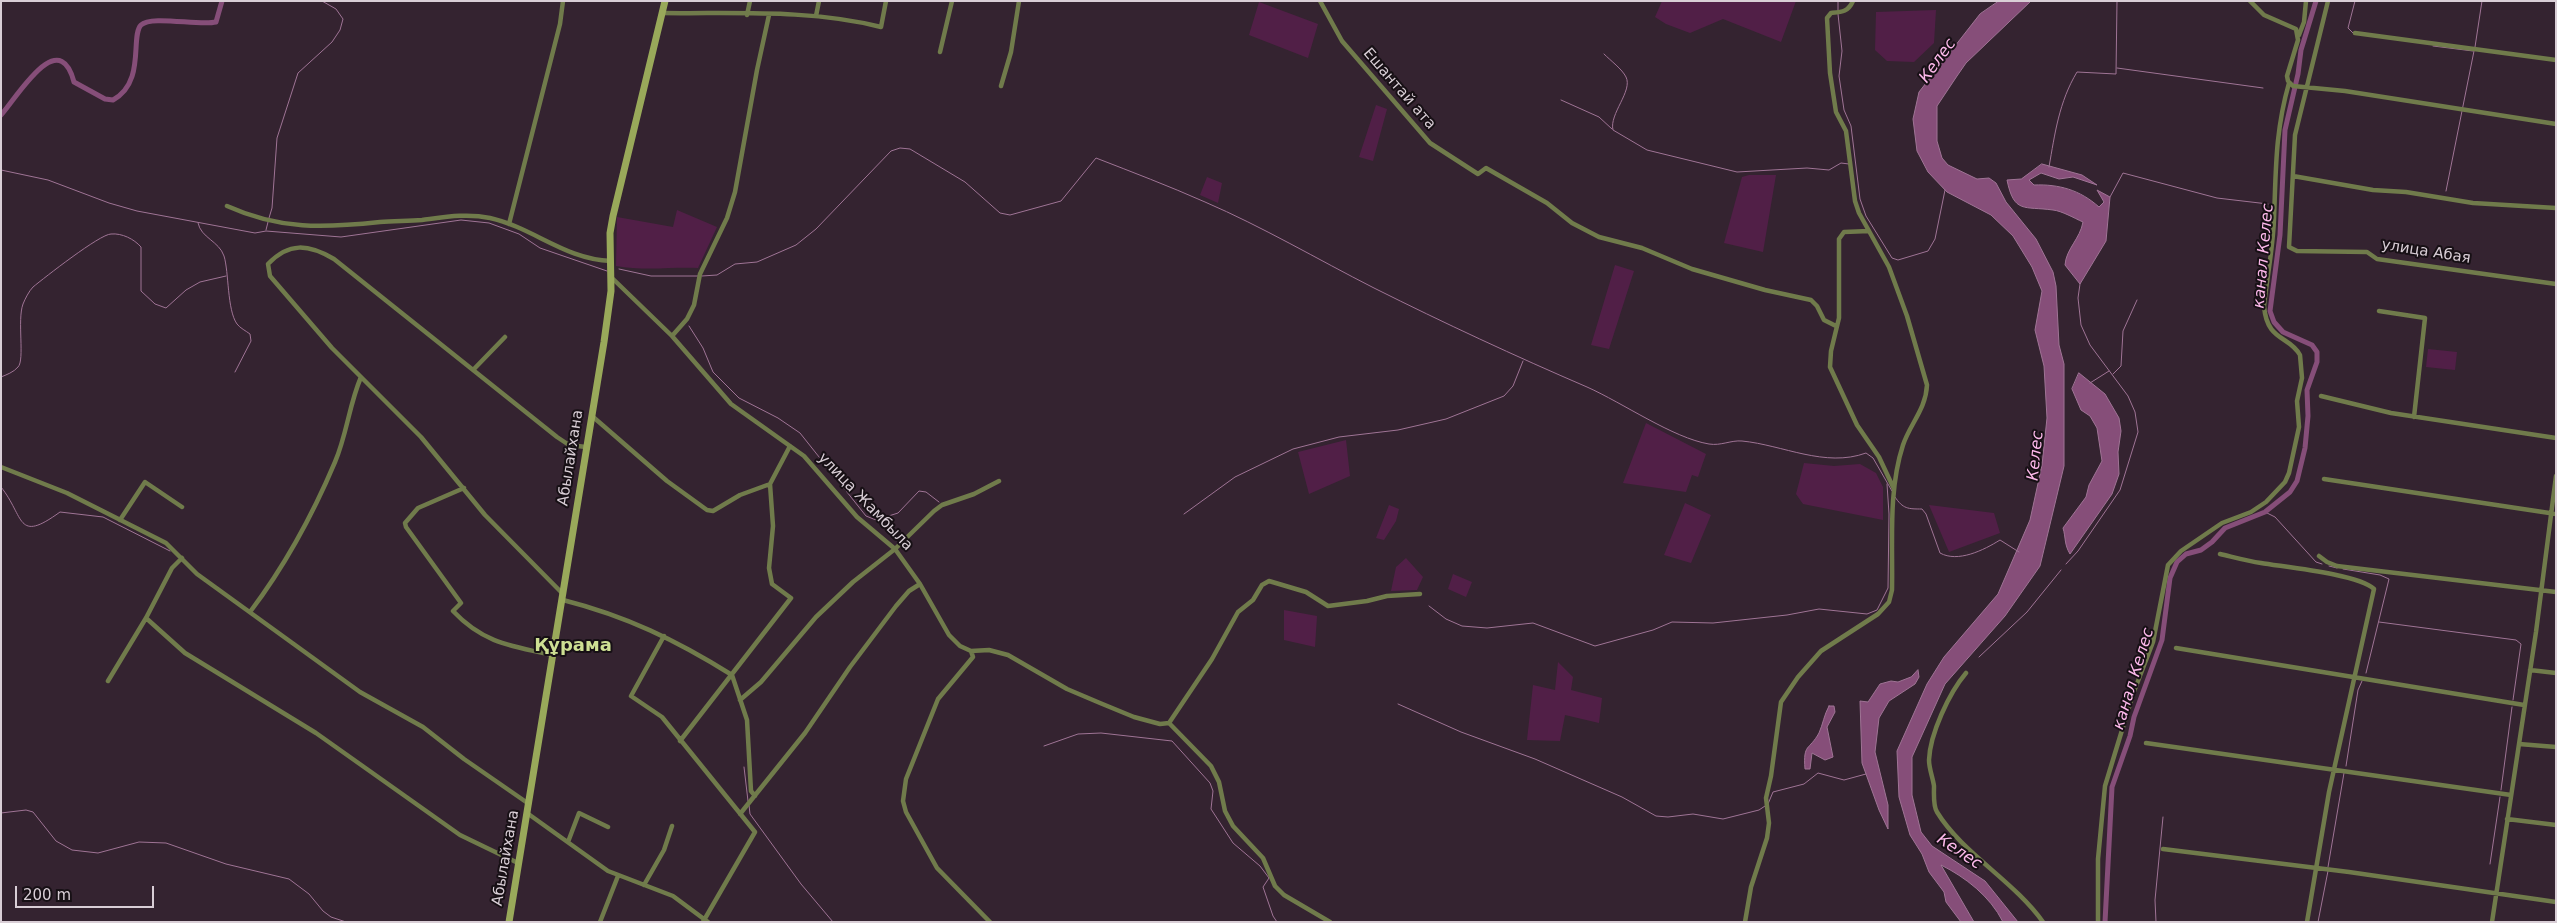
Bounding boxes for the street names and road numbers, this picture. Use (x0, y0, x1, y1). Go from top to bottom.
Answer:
street label: Ешантай ата (1359, 45, 1439, 133)
street label: улица Абая (2380, 236, 2472, 268)
street label: Абылайхана (555, 409, 587, 507)
street label: улица Жамбыла (814, 449, 916, 555)
street label: Абылайхана (489, 809, 523, 907)

